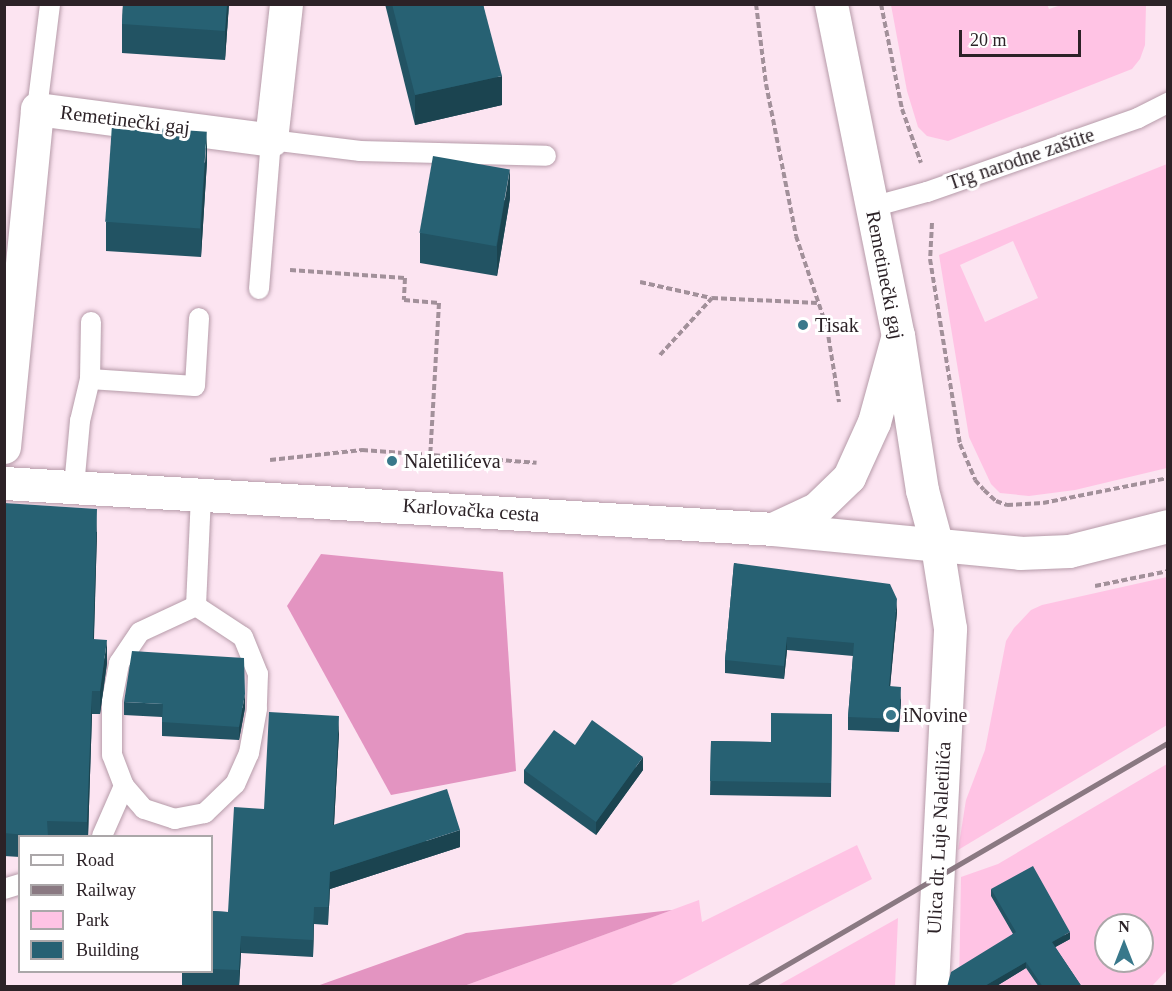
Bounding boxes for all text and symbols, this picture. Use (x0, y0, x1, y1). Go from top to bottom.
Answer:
scale bar (962, 18, 1084, 56)
text: 20 m (970, 30, 1007, 50)
street label: Remetinečki gaj (59, 100, 191, 140)
street label: Trg narodne zaštite (945, 123, 1097, 195)
street label: Remetinečki gaj (861, 209, 909, 341)
place label: Tisak (815, 313, 859, 337)
marker: Tisak (796, 318, 810, 332)
place label: Naletilićeva (404, 449, 501, 473)
marker: Naletilićeva (385, 454, 399, 468)
street label: Karlovačka cesta (402, 493, 540, 527)
place label: iNovine (903, 703, 967, 727)
marker: iNovine (884, 708, 898, 722)
street label: Ulica dr. Luje Naletilića (922, 741, 956, 935)
legend (18, 835, 213, 973)
text: Road (76, 850, 114, 870)
text: Railway (76, 880, 136, 900)
text: Park (76, 910, 109, 930)
north arrow (1094, 913, 1154, 973)
text: N (1118, 918, 1130, 935)
text: Building (76, 940, 139, 960)

